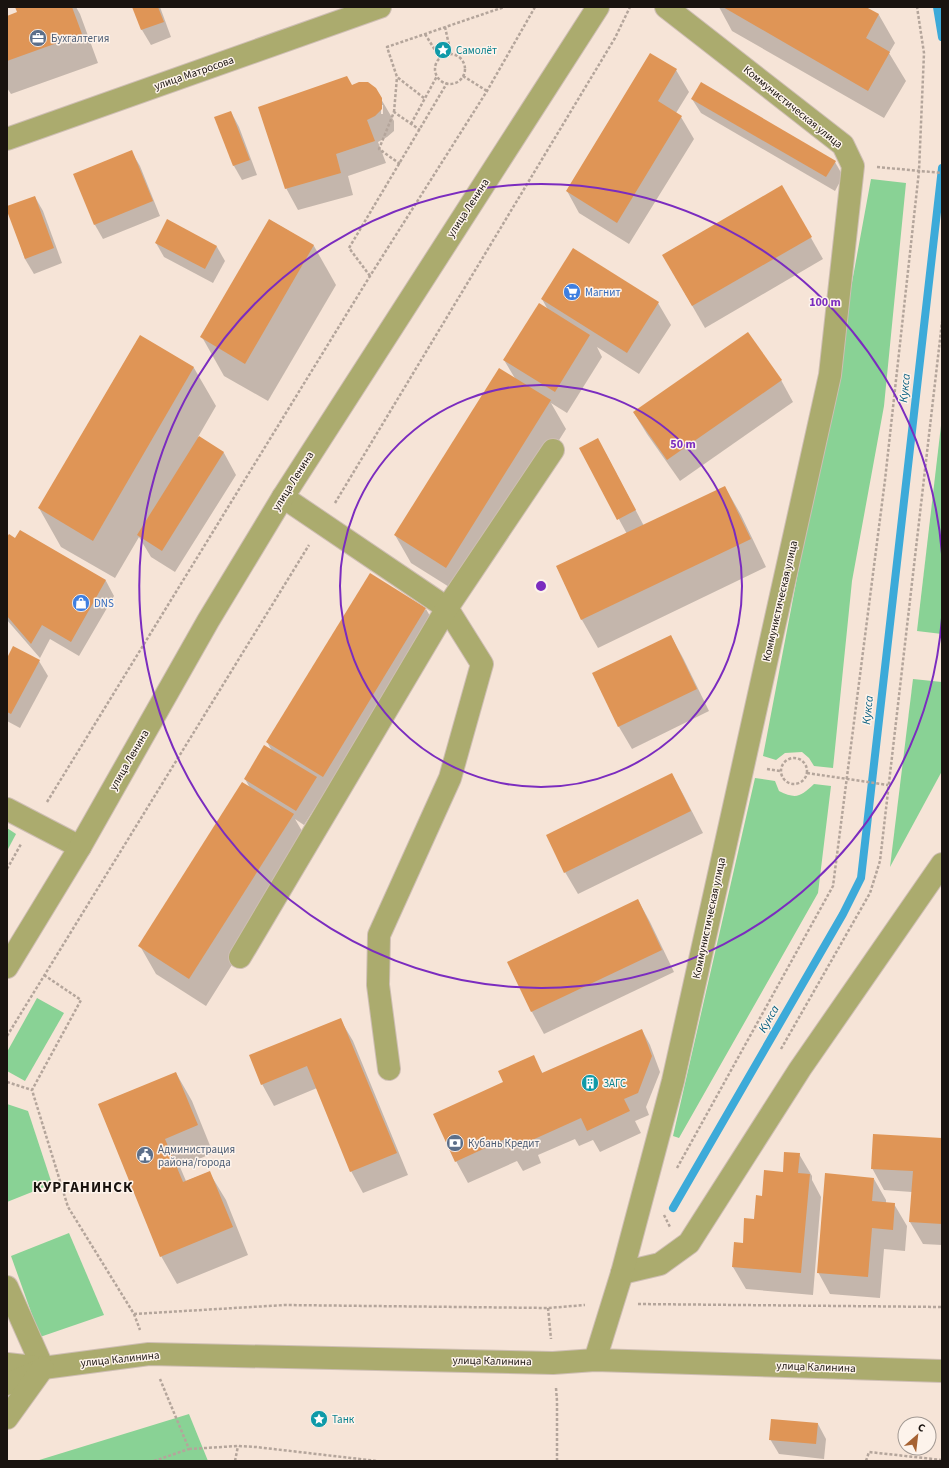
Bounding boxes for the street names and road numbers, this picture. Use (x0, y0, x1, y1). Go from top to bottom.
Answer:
street label: улица Матросова (152, 52, 236, 94)
street label: Коммунистическая улица (740, 62, 846, 152)
street label: улица Ленина (443, 176, 493, 240)
street label: улица Ленина (269, 448, 317, 514)
street label: Коммунистическая улица (759, 539, 801, 663)
street label: улица Ленина (106, 727, 152, 793)
street label: Коммунистическая улица (689, 856, 729, 980)
street label: улица Калинина (80, 1347, 160, 1371)
street label: улица Калинина (452, 1353, 532, 1369)
street label: улица Калинина (776, 1358, 856, 1376)

